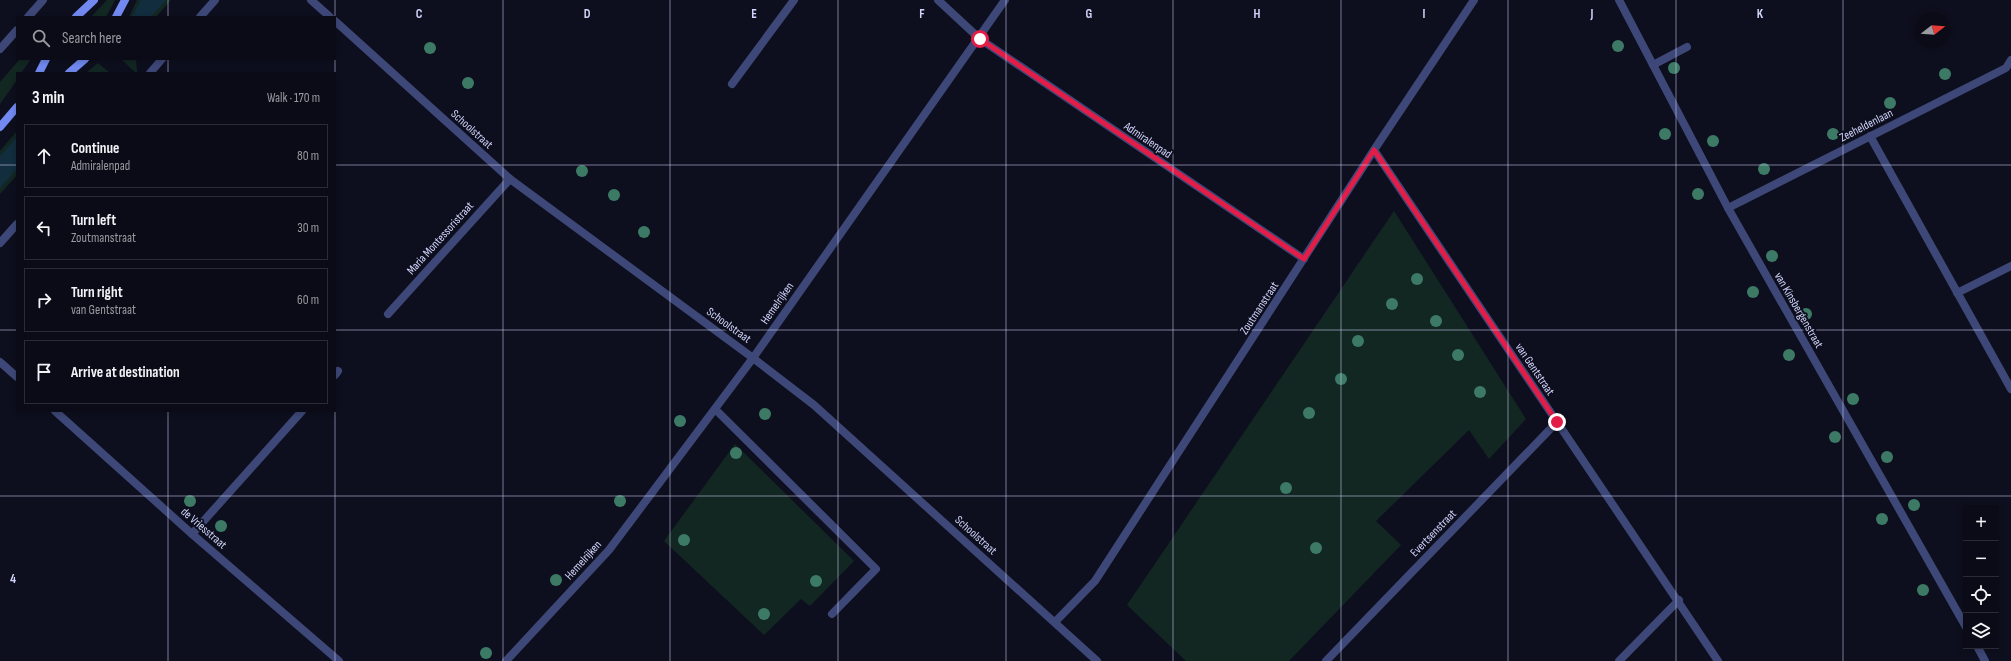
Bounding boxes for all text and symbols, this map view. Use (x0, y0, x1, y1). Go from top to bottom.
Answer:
text: C (416, 6, 423, 22)
text: D (584, 6, 591, 22)
text: E (751, 6, 757, 22)
text: F (919, 6, 925, 22)
text: G (1086, 6, 1093, 22)
text: H (1254, 6, 1261, 22)
text: I (1423, 6, 1426, 22)
text: J (1590, 6, 1594, 22)
text: K (1757, 6, 1764, 22)
north arrow (1915, 12, 1951, 48)
search box (16, 16, 336, 60)
icon: search (30, 27, 52, 49)
text: Search here (62, 29, 122, 48)
route start (971, 30, 989, 48)
text: 3 min (32, 88, 65, 108)
text: Walk · 170 m (267, 90, 320, 106)
street label: Zeeheldenlaan (1837, 106, 1896, 145)
street label: Schoolstraat (448, 107, 496, 152)
street label: Admiralenpad (1120, 118, 1175, 162)
text: Continue (71, 139, 120, 158)
icon: ahead (33, 145, 55, 167)
text: 80 m (297, 148, 319, 164)
text: Admiralenpad (71, 158, 130, 174)
street label: Maria Montessoristraat (404, 199, 477, 278)
text: Turn left (71, 211, 116, 230)
icon: left (33, 217, 55, 239)
text: 30 m (297, 220, 319, 236)
text: Zoutmanstraat (71, 230, 136, 246)
street label: van Kinsbergenstraat (1771, 270, 1826, 351)
street label: Hemelrijken (758, 279, 797, 327)
street label: Zoutmanstraat (1237, 279, 1282, 338)
text: Turn right (71, 283, 123, 302)
icon: right (33, 289, 55, 311)
text: 60 m (297, 292, 319, 308)
text: van Gentstraat (71, 302, 136, 318)
street label: Schoolstraat (704, 304, 754, 347)
street label: van Gentstraat (1512, 340, 1558, 399)
icon: arrive (33, 361, 55, 383)
text: Arrive at destination (71, 363, 180, 382)
route end (1548, 413, 1566, 431)
street label: de Vriesstraat (178, 504, 230, 553)
map controls (1963, 505, 1999, 649)
button: + (1963, 505, 1999, 541)
street label: Evertsenstraat (1407, 506, 1460, 560)
street label: Schoolstraat (952, 513, 1000, 558)
street label: Hemelrijken (562, 538, 605, 583)
button: − (1963, 541, 1999, 577)
text: 4 (10, 571, 16, 587)
button: locate (1963, 577, 1999, 613)
button: layers (1963, 613, 1999, 649)

